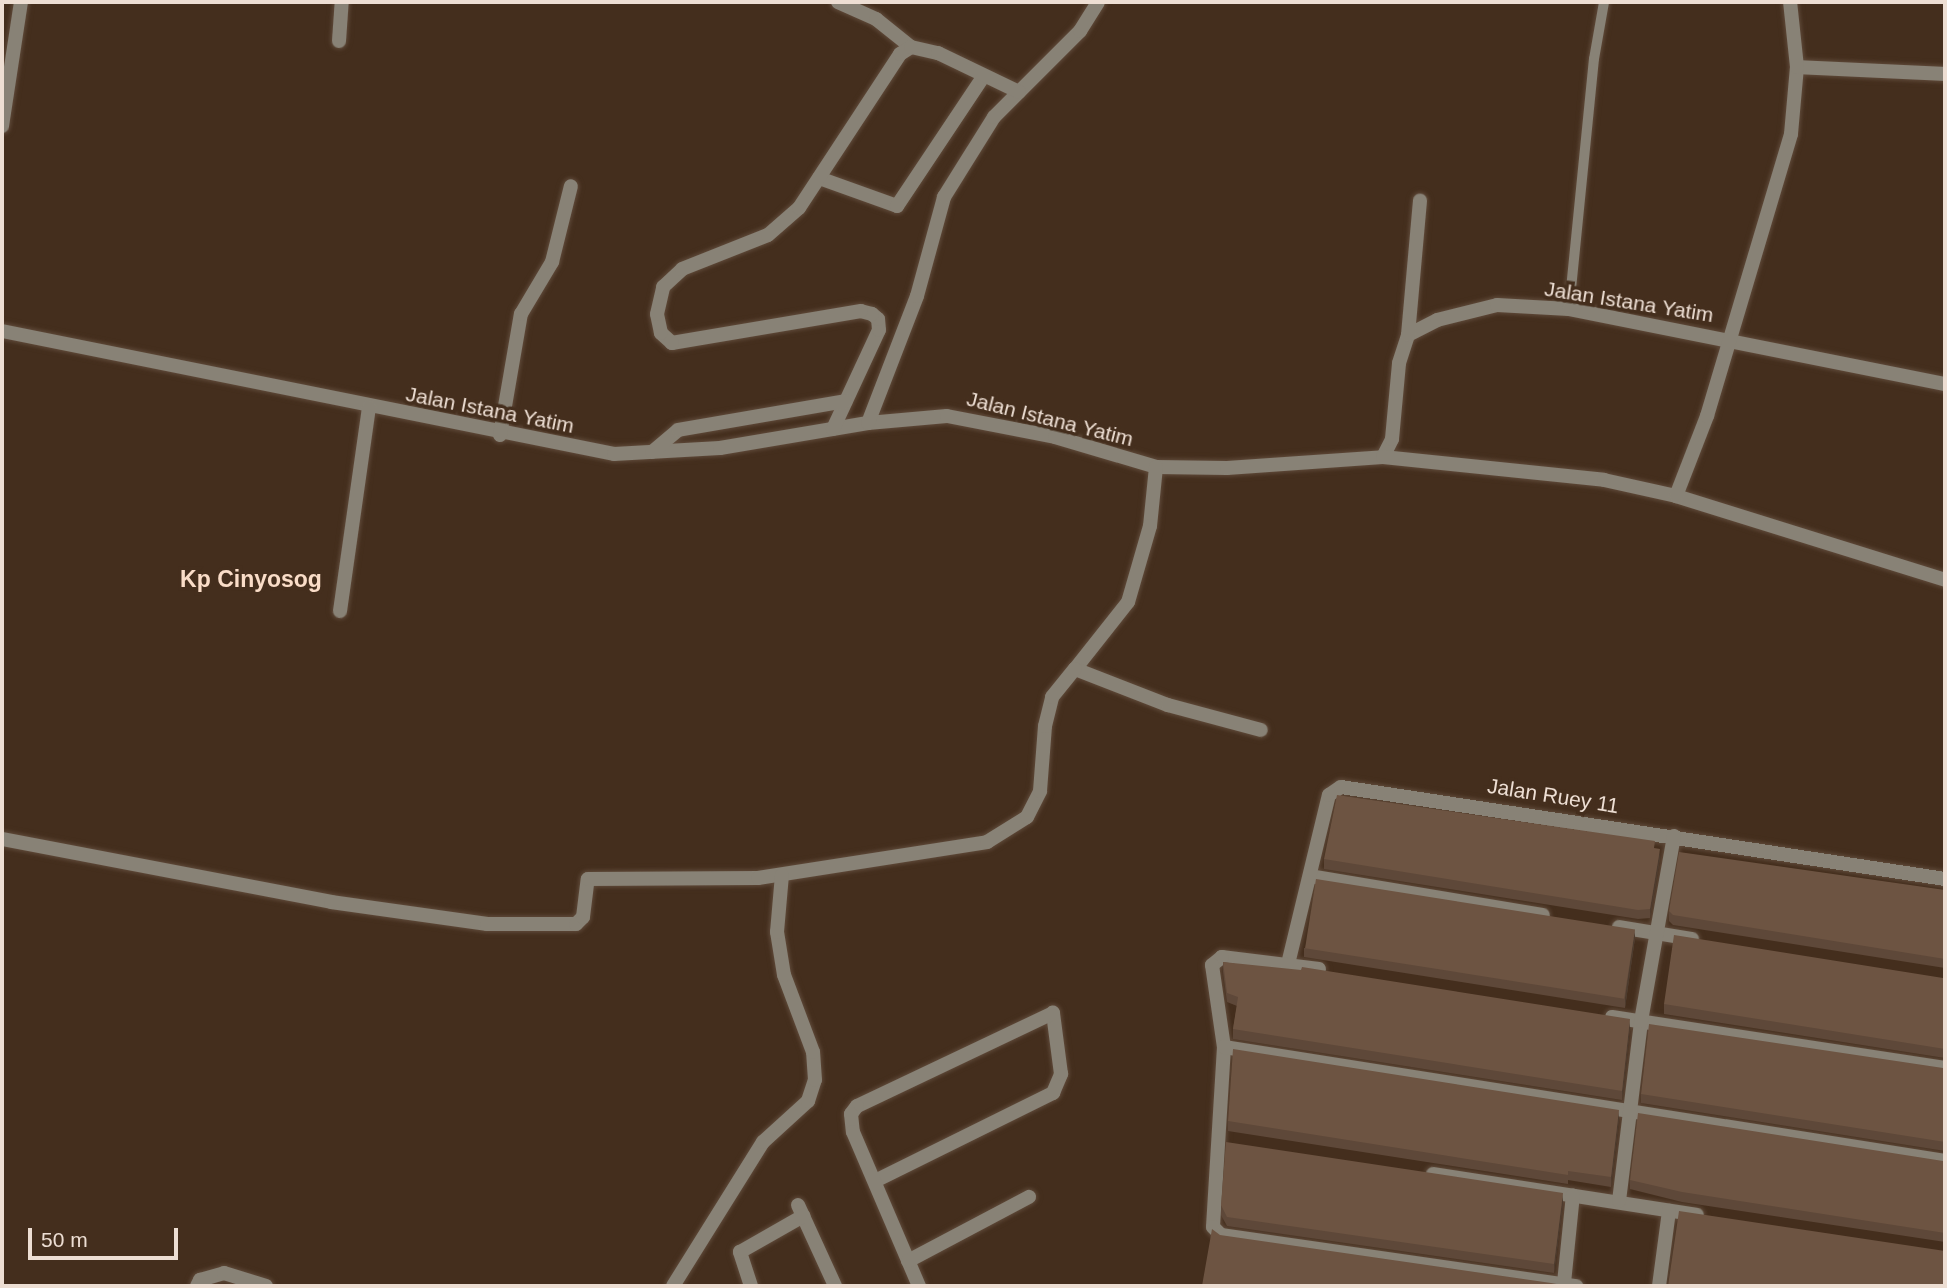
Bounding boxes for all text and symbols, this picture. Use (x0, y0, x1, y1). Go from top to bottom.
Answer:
street label: Jalan Istana Yatim (1542, 276, 1716, 328)
street label: Jalan Istana Yatim (404, 381, 576, 439)
street label: Jalan Istana Yatim (964, 386, 1136, 452)
district label: Kp Cinyosog (180, 565, 322, 593)
street label: Jalan Ruey 11 (1485, 773, 1621, 819)
scale bar (32, 1214, 182, 1258)
text: 50 m (41, 1228, 88, 1251)

